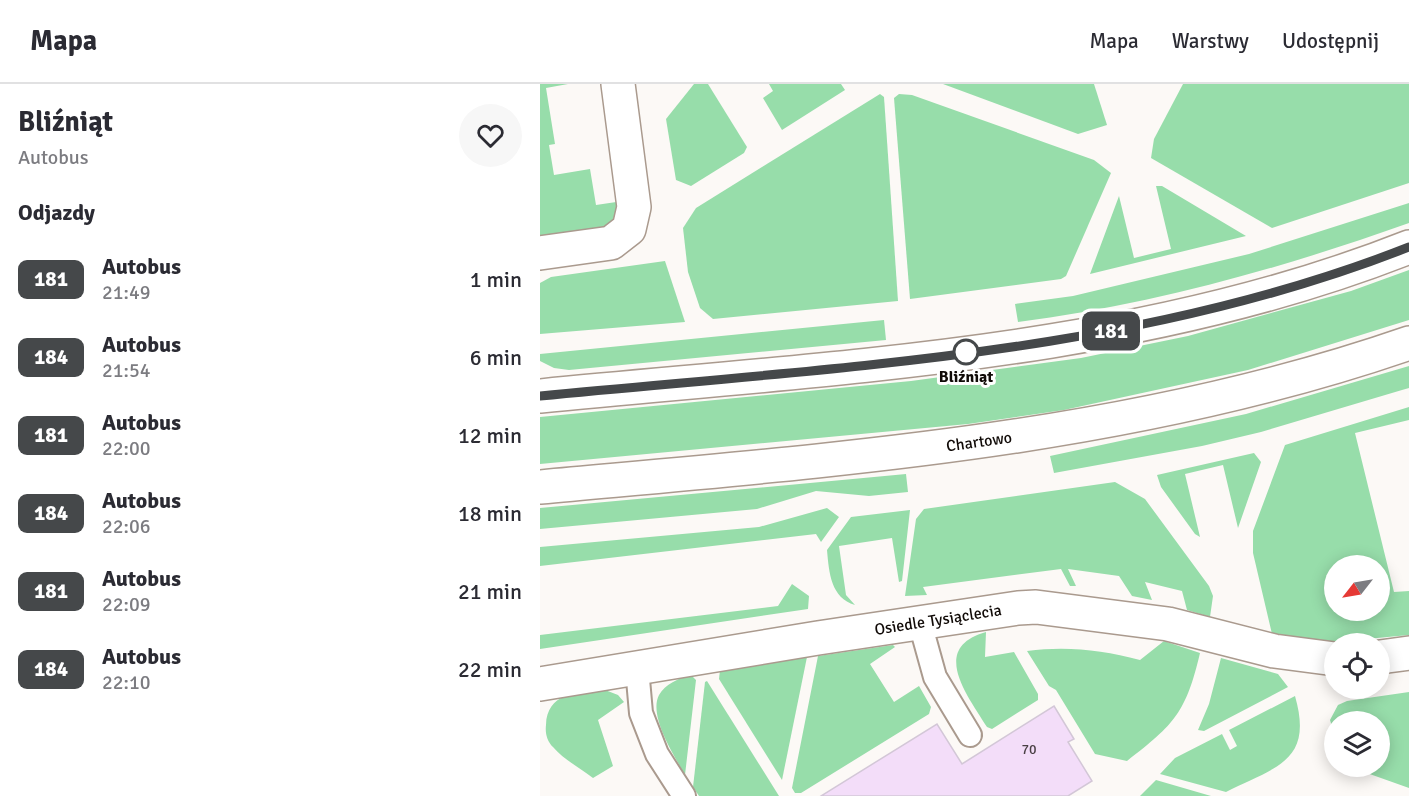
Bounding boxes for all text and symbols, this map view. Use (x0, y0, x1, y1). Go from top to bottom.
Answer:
text: Mapa (30, 24, 97, 58)
text: Mapa (1089, 28, 1139, 54)
text: Warstwy (1172, 28, 1249, 54)
text: Udostępnij (1282, 28, 1379, 54)
button: heart (459, 104, 522, 167)
text: Bliźniąt (18, 105, 113, 139)
text: Autobus (18, 145, 88, 170)
text: Odjazdy (18, 199, 95, 226)
text: Autobus (102, 253, 181, 280)
text: 181 (34, 266, 68, 292)
text: 1 min (470, 266, 522, 293)
text: 21:49 (102, 280, 151, 305)
line badge: 181 (1076, 312, 1146, 350)
text: 181 (1094, 318, 1128, 344)
text: Autobus (102, 331, 181, 358)
marker: Bliźniąt (953, 339, 979, 365)
text: 184 (34, 344, 68, 370)
text: 6 min (470, 344, 522, 371)
text: 21:54 (102, 358, 151, 383)
place label: Bliźniąt (939, 367, 993, 387)
text: Autobus (102, 409, 181, 436)
text: 181 (34, 422, 68, 448)
text: 12 min (458, 422, 522, 449)
street label: Chartowo (945, 428, 1013, 456)
text: 22:00 (102, 436, 151, 461)
text: Autobus (102, 487, 181, 514)
text: 184 (34, 500, 68, 526)
text: 18 min (458, 500, 522, 527)
text: 22:06 (102, 514, 151, 539)
north arrow (1324, 555, 1390, 621)
map controls (1324, 555, 1390, 777)
text: Autobus (102, 565, 181, 592)
text: 181 (34, 578, 68, 604)
text: 21 min (458, 578, 522, 605)
text: 22:09 (102, 592, 151, 617)
street label: Osiedle Tysiąclecia (873, 600, 1003, 640)
button: locate (1324, 633, 1390, 699)
text: Autobus (102, 643, 181, 670)
text: 184 (34, 656, 68, 682)
text: 22 min (458, 656, 522, 683)
text: 22:10 (102, 670, 151, 695)
button: layers (1324, 711, 1390, 777)
house number: 70 (1021, 741, 1037, 758)

